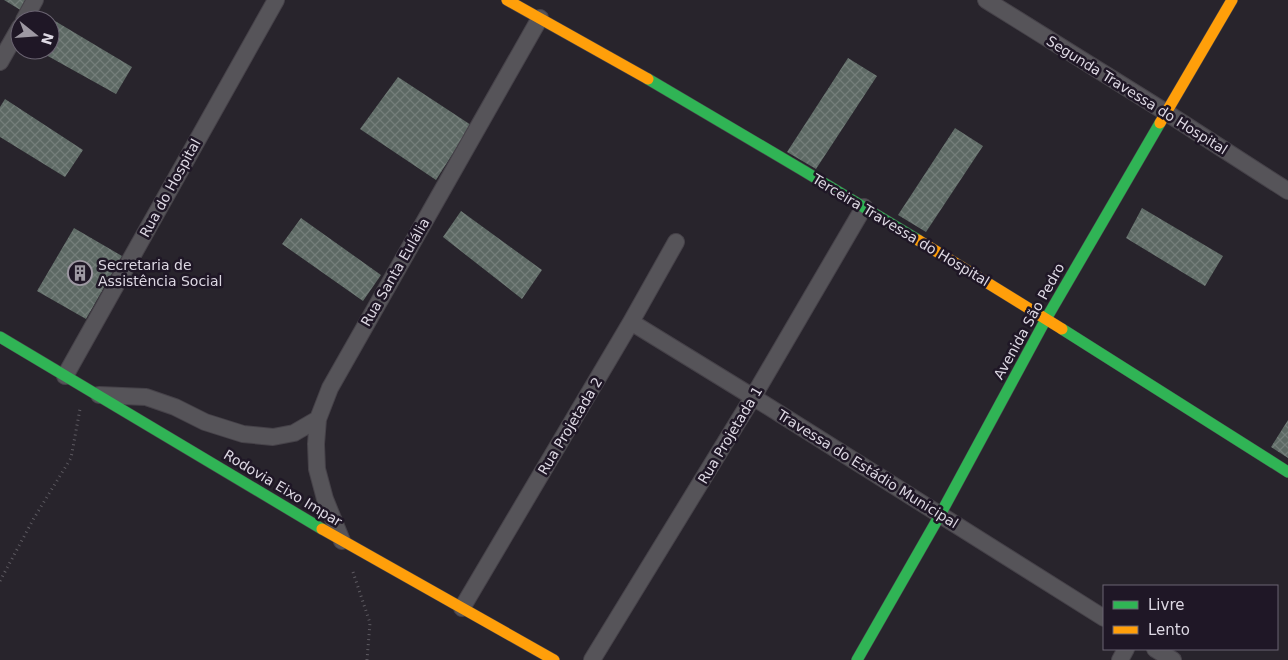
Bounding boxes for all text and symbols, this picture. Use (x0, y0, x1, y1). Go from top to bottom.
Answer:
north arrow (10, 10, 60, 60)
text: N (38, 31, 57, 47)
street label: Segunda Travessa do Hospital (1044, 32, 1230, 158)
street label: Rua do Hospital (136, 136, 204, 240)
street label: Terceira Travessa do Hospital (809, 170, 992, 289)
street label: Rua Santa Eulália (357, 215, 433, 329)
place label: Secretaria de Assistência Social (98, 257, 222, 289)
building icon: Secretaria de Assistência Social (67, 260, 93, 286)
street label: Avenida São Pedro (990, 260, 1068, 382)
street label: Rua Projetada 2 (535, 374, 605, 478)
street label: Rua Projetada 1 (695, 383, 765, 487)
street label: Travessa do Estádio Municipal (774, 406, 961, 531)
street label: Rodovia Eixo Impar (221, 446, 345, 530)
legend (1103, 585, 1278, 650)
text: Livre (1148, 596, 1184, 614)
text: Lento (1148, 621, 1190, 639)

